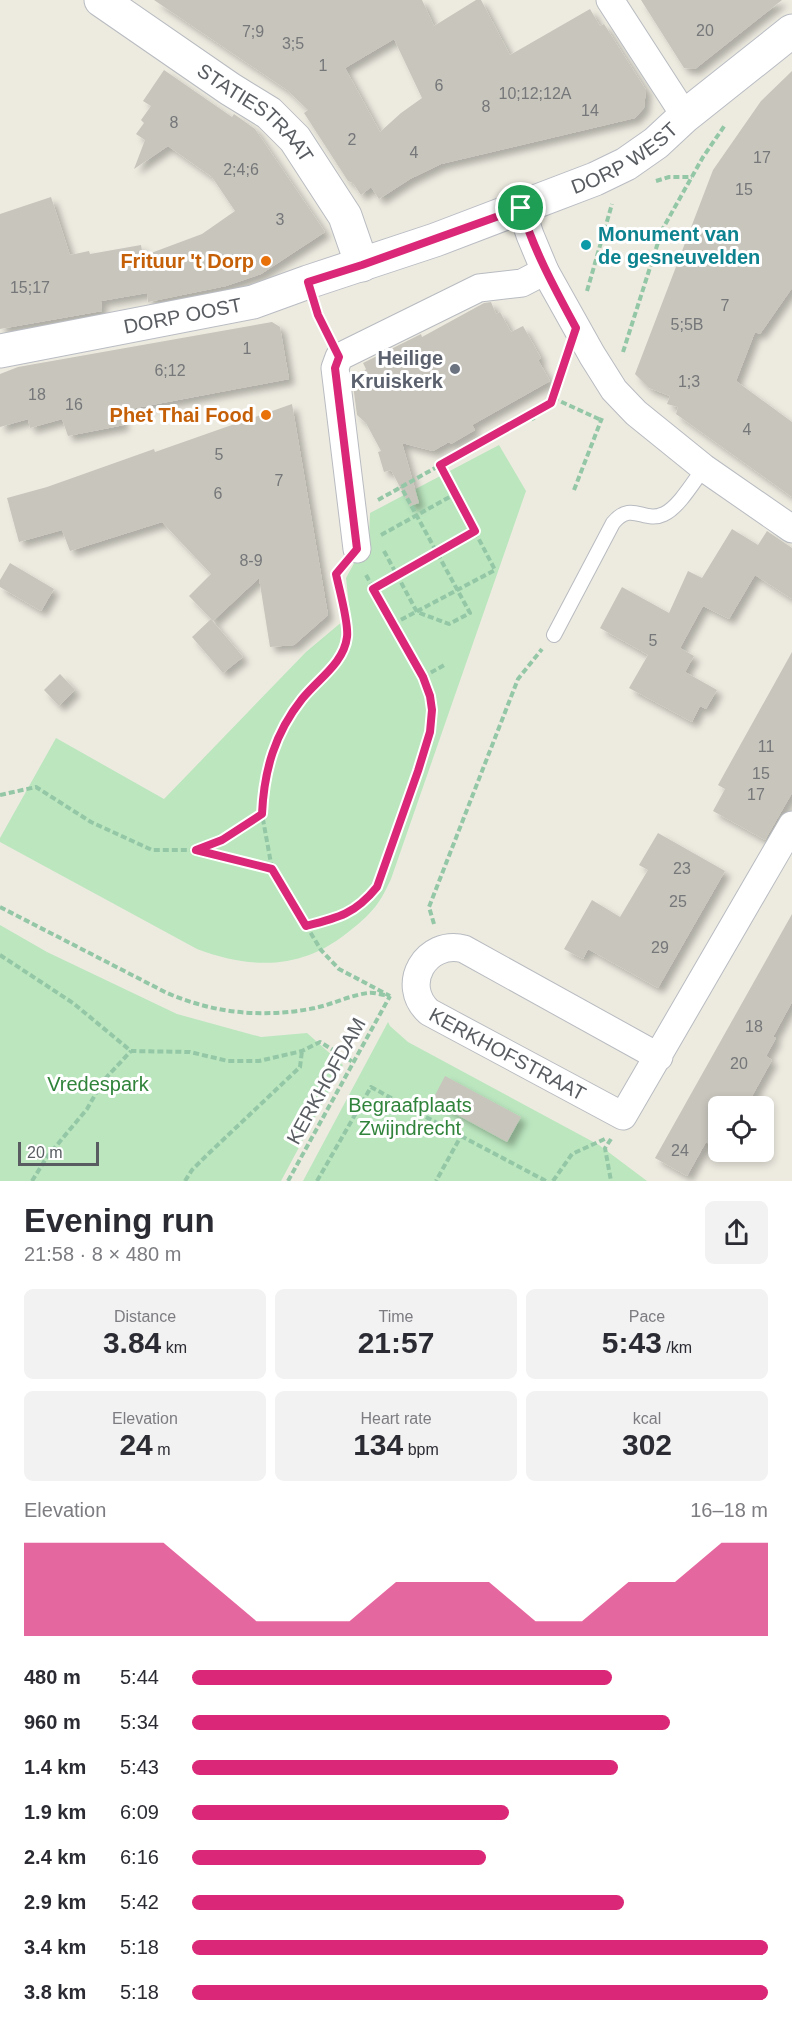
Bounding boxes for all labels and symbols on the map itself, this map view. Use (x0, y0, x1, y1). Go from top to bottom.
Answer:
house number: 20 (696, 22, 714, 39)
house number: 7;9 (242, 23, 264, 40)
house number: 3;5 (282, 35, 304, 52)
house number: 1 (319, 57, 328, 74)
street label: STATIESTRAAT (193, 59, 318, 166)
house number: 6 (435, 77, 444, 94)
house number: 10;12;12A (499, 85, 572, 102)
house number: 8 (482, 98, 491, 115)
house number: 14 (581, 102, 599, 119)
house number: 8 (170, 114, 179, 131)
street label: DORP WEST (568, 118, 682, 198)
house number: 2 (348, 131, 357, 148)
house number: 4 (410, 144, 419, 161)
house number: 17 (753, 149, 771, 166)
house number: 2;4;6 (223, 161, 259, 178)
house number: 15 (735, 181, 753, 198)
pin (495, 182, 546, 233)
house number: 3 (276, 211, 285, 228)
place label: Monument van de gesneuvelden (598, 223, 760, 268)
marker: Monument van de gesneuvelden (579, 238, 593, 252)
place label: Frituur 't Dorp (120, 250, 254, 272)
marker: Frituur 't Dorp (259, 254, 273, 268)
house number: 15;17 (10, 279, 50, 296)
street label: DORP OOST (122, 293, 243, 338)
house number: 7 (721, 297, 730, 314)
house number: 5;5B (671, 316, 703, 333)
house number: 1 (243, 340, 252, 357)
place label: Heilige Kruiskerk (351, 347, 444, 392)
house number: 6;12 (154, 362, 186, 379)
marker: Heilige Kruiskerk (448, 362, 462, 376)
house number: 1;3 (678, 373, 700, 390)
house number: 18 (28, 386, 46, 403)
house number: 16 (65, 396, 83, 413)
place label: Phet Thai Food (110, 404, 254, 426)
marker: Phet Thai Food (259, 408, 273, 422)
house number: 4 (743, 421, 752, 438)
house number: 5 (215, 446, 224, 463)
house number: 7 (275, 472, 284, 489)
house number: 6 (214, 485, 223, 502)
house number: 8-9 (239, 552, 263, 569)
house number: 5 (649, 632, 658, 649)
house number: 11 (758, 738, 774, 755)
house number: 15 (752, 765, 770, 782)
house number: 17 (747, 786, 765, 803)
house number: 23 (673, 860, 691, 877)
house number: 25 (669, 893, 687, 910)
house number: 29 (651, 939, 669, 956)
street label: KERKHOFSTRAAT (426, 1003, 589, 1105)
street label: KERKHOFDAM (282, 1014, 370, 1148)
house number: 18 (745, 1018, 763, 1035)
house number: 20 (730, 1055, 748, 1072)
park label: Vredespark (47, 1073, 150, 1095)
park label: Begraafplaats Zwijndrecht (348, 1094, 472, 1139)
scale bar (18, 1139, 99, 1166)
house number: 24 (671, 1142, 689, 1159)

